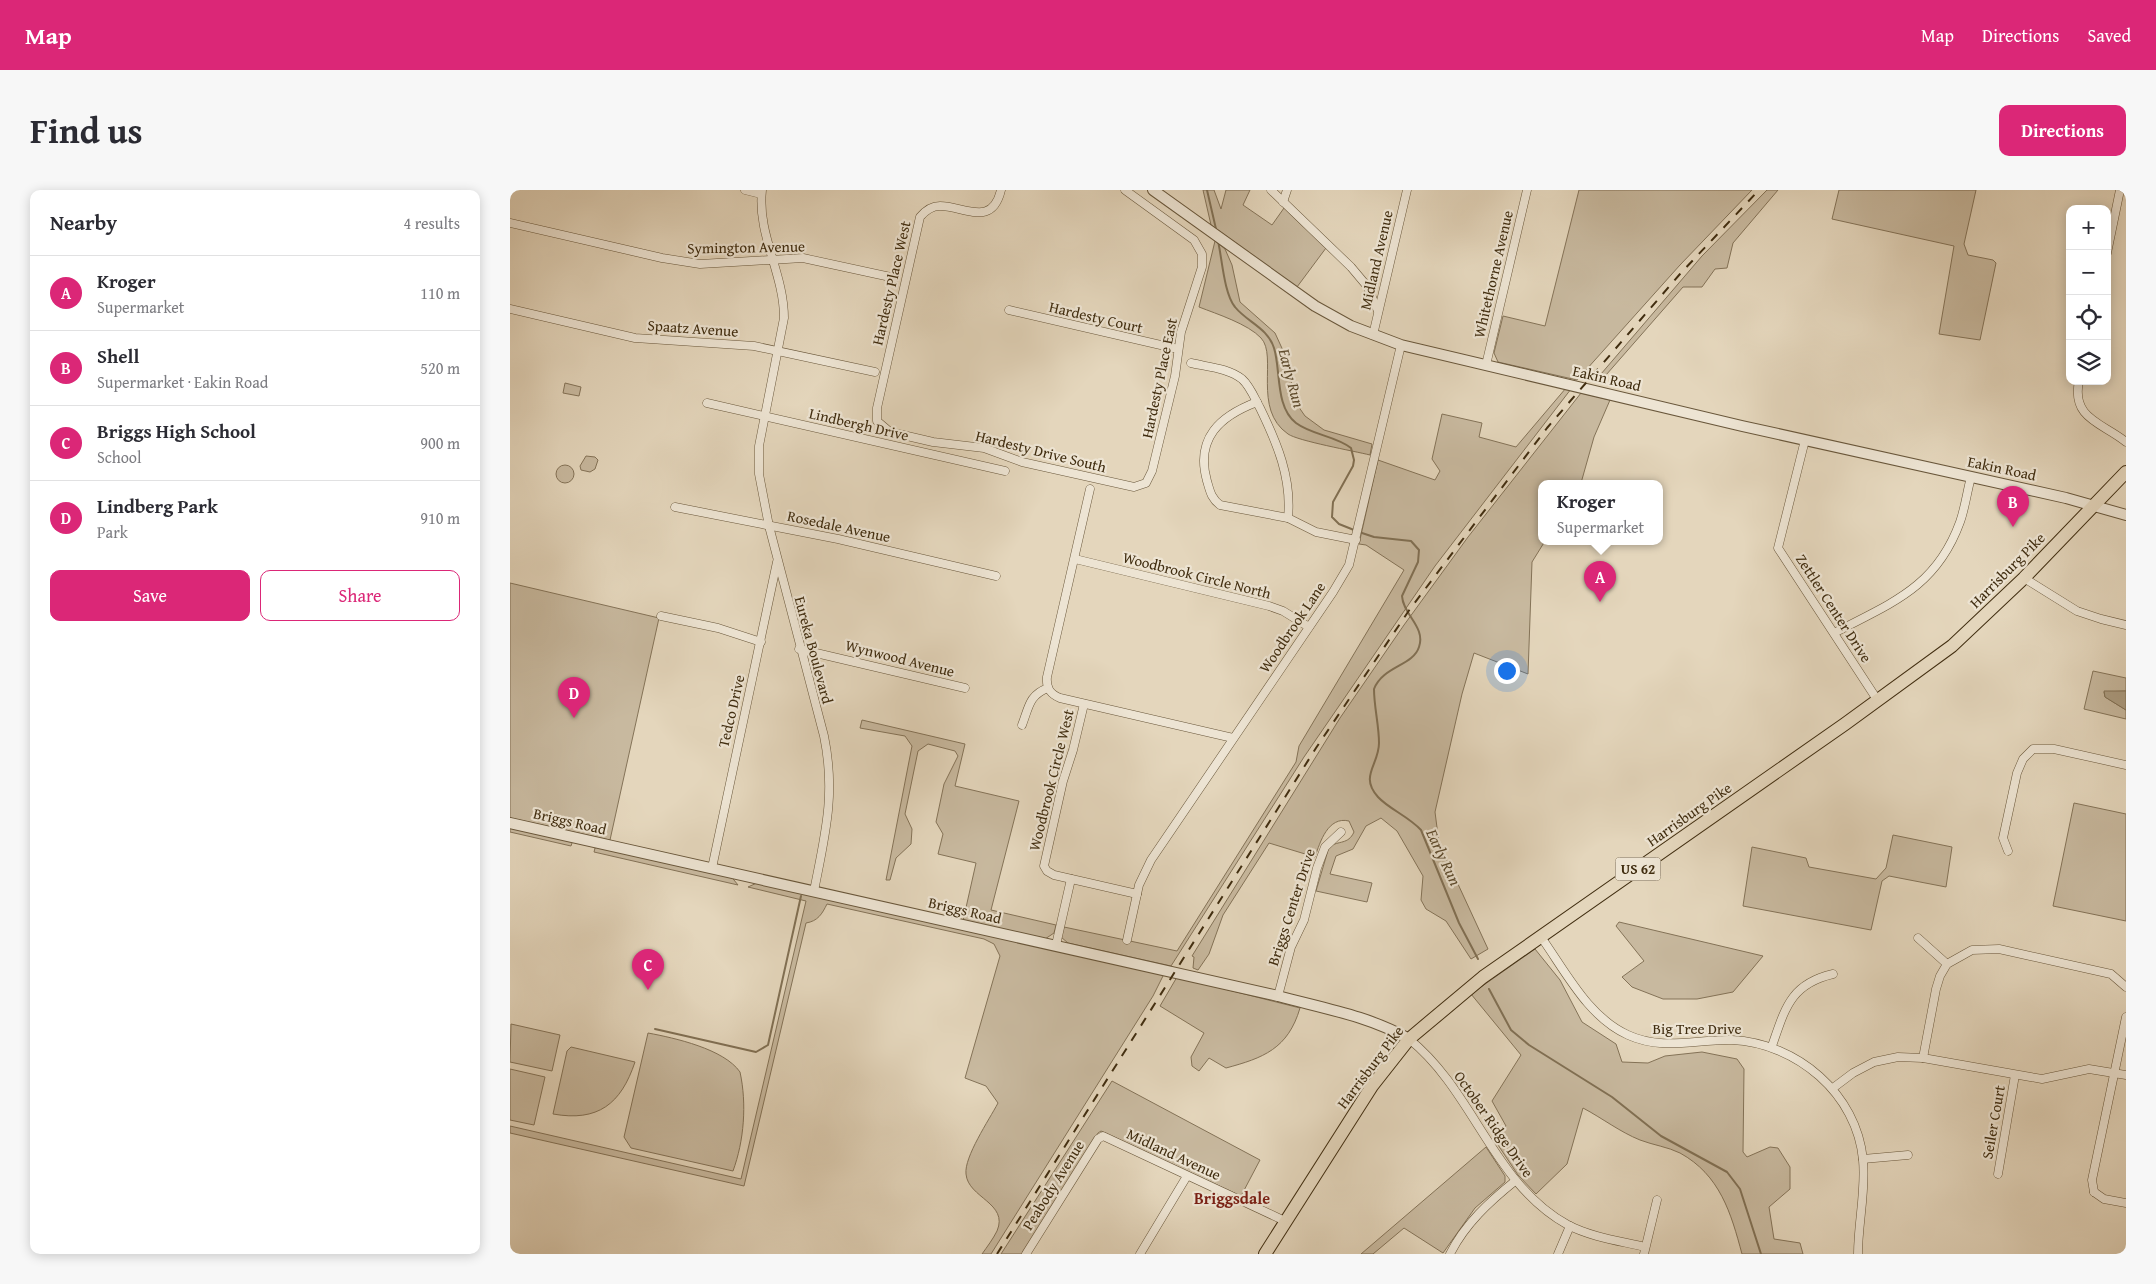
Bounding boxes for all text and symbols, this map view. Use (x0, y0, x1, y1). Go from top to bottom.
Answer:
text: Map (25, 18, 72, 53)
text: Map (1921, 22, 1954, 49)
text: Directions (1982, 22, 2059, 49)
text: Saved (2087, 22, 2131, 49)
text: Find us (30, 105, 143, 156)
button: Directions (1999, 105, 2126, 156)
map controls (2066, 205, 2111, 385)
button: + (2066, 205, 2111, 250)
text: Nearby (50, 207, 117, 238)
street label: Midland Avenue (1354, 208, 1398, 312)
street label: Whitethorne Avenue (1468, 208, 1518, 340)
text: 4 results (403, 211, 460, 235)
street label: Hardesty Place West (866, 218, 916, 347)
street label: Symington Avenue (687, 235, 805, 259)
button: − (2066, 250, 2111, 295)
text: Kroger (97, 267, 156, 295)
text: A (61, 281, 71, 305)
text: 110 m (420, 281, 460, 305)
text: Supermarket (97, 295, 184, 319)
button: locate (2066, 295, 2111, 340)
street label: Hardesty Court (1047, 296, 1146, 338)
street label: Spaatz Avenue (647, 314, 739, 342)
street label: Hardesty Place East (1136, 315, 1182, 440)
button: layers (2066, 340, 2111, 385)
text: Shell (97, 342, 139, 370)
water label: Early Run (1272, 345, 1311, 410)
text: B (61, 356, 71, 380)
text: 520 m (420, 356, 460, 380)
street label: Eakin Road (1571, 360, 1643, 396)
text: Supermarket · Eakin Road (97, 370, 268, 394)
street label: Lindbergh Drive (807, 402, 911, 446)
text: Briggs High School (97, 417, 256, 445)
street label: Hardesty Drive South (973, 425, 1109, 478)
text: C (61, 431, 71, 455)
text: 900 m (420, 431, 460, 455)
text: School (97, 445, 141, 469)
street label: Eakin Road (1966, 450, 2038, 486)
popup (1538, 480, 1663, 545)
pin: B (1997, 486, 2029, 527)
text: Kroger (1557, 487, 1615, 515)
text: Lindberg Park (97, 492, 218, 520)
street label: Rosedale Avenue (785, 505, 893, 547)
text: D (61, 506, 71, 530)
text: 910 m (420, 506, 460, 530)
text: Supermarket (1557, 515, 1644, 539)
text: Park (97, 520, 128, 544)
street label: Harrisburg Pike (1965, 528, 2049, 612)
street label: Woodbrook Circle North (1121, 546, 1274, 604)
street label: Zettler Center Drive (1791, 550, 1877, 666)
pin: A (1584, 561, 1616, 602)
button: Save (50, 570, 250, 621)
button: Share (260, 570, 460, 621)
street label: Woodbrook Lane (1254, 577, 1330, 677)
street label: Eureka Boulevard (790, 594, 838, 706)
street label: Wynwood Avenue (843, 634, 957, 682)
your location (1494, 658, 1520, 684)
street label: Tedco Drive (712, 673, 750, 749)
pin: D (558, 677, 590, 718)
street label: Woodbrook Circle West (1023, 706, 1079, 853)
street label: Harrisburg Pike (1642, 777, 1736, 851)
street label: Briggs Road (531, 802, 609, 840)
water label: Early Run (1420, 824, 1468, 889)
street label: Briggs Center Drive (1262, 846, 1320, 968)
road number: US 62 (1616, 858, 1660, 881)
street label: Briggs Road (926, 891, 1004, 929)
pin: C (632, 949, 664, 990)
street label: Big Tree Drive (1653, 1018, 1741, 1039)
street label: Harrisburg Pike (1332, 1021, 1408, 1113)
street label: October Ridge Drive (1449, 1067, 1539, 1181)
street label: Seiler Court (1976, 1083, 2010, 1161)
street label: Midland Avenue (1124, 1123, 1224, 1185)
street label: Peabody Avenue (1017, 1136, 1089, 1234)
district label: Briggsdale (1194, 1186, 1270, 1210)

